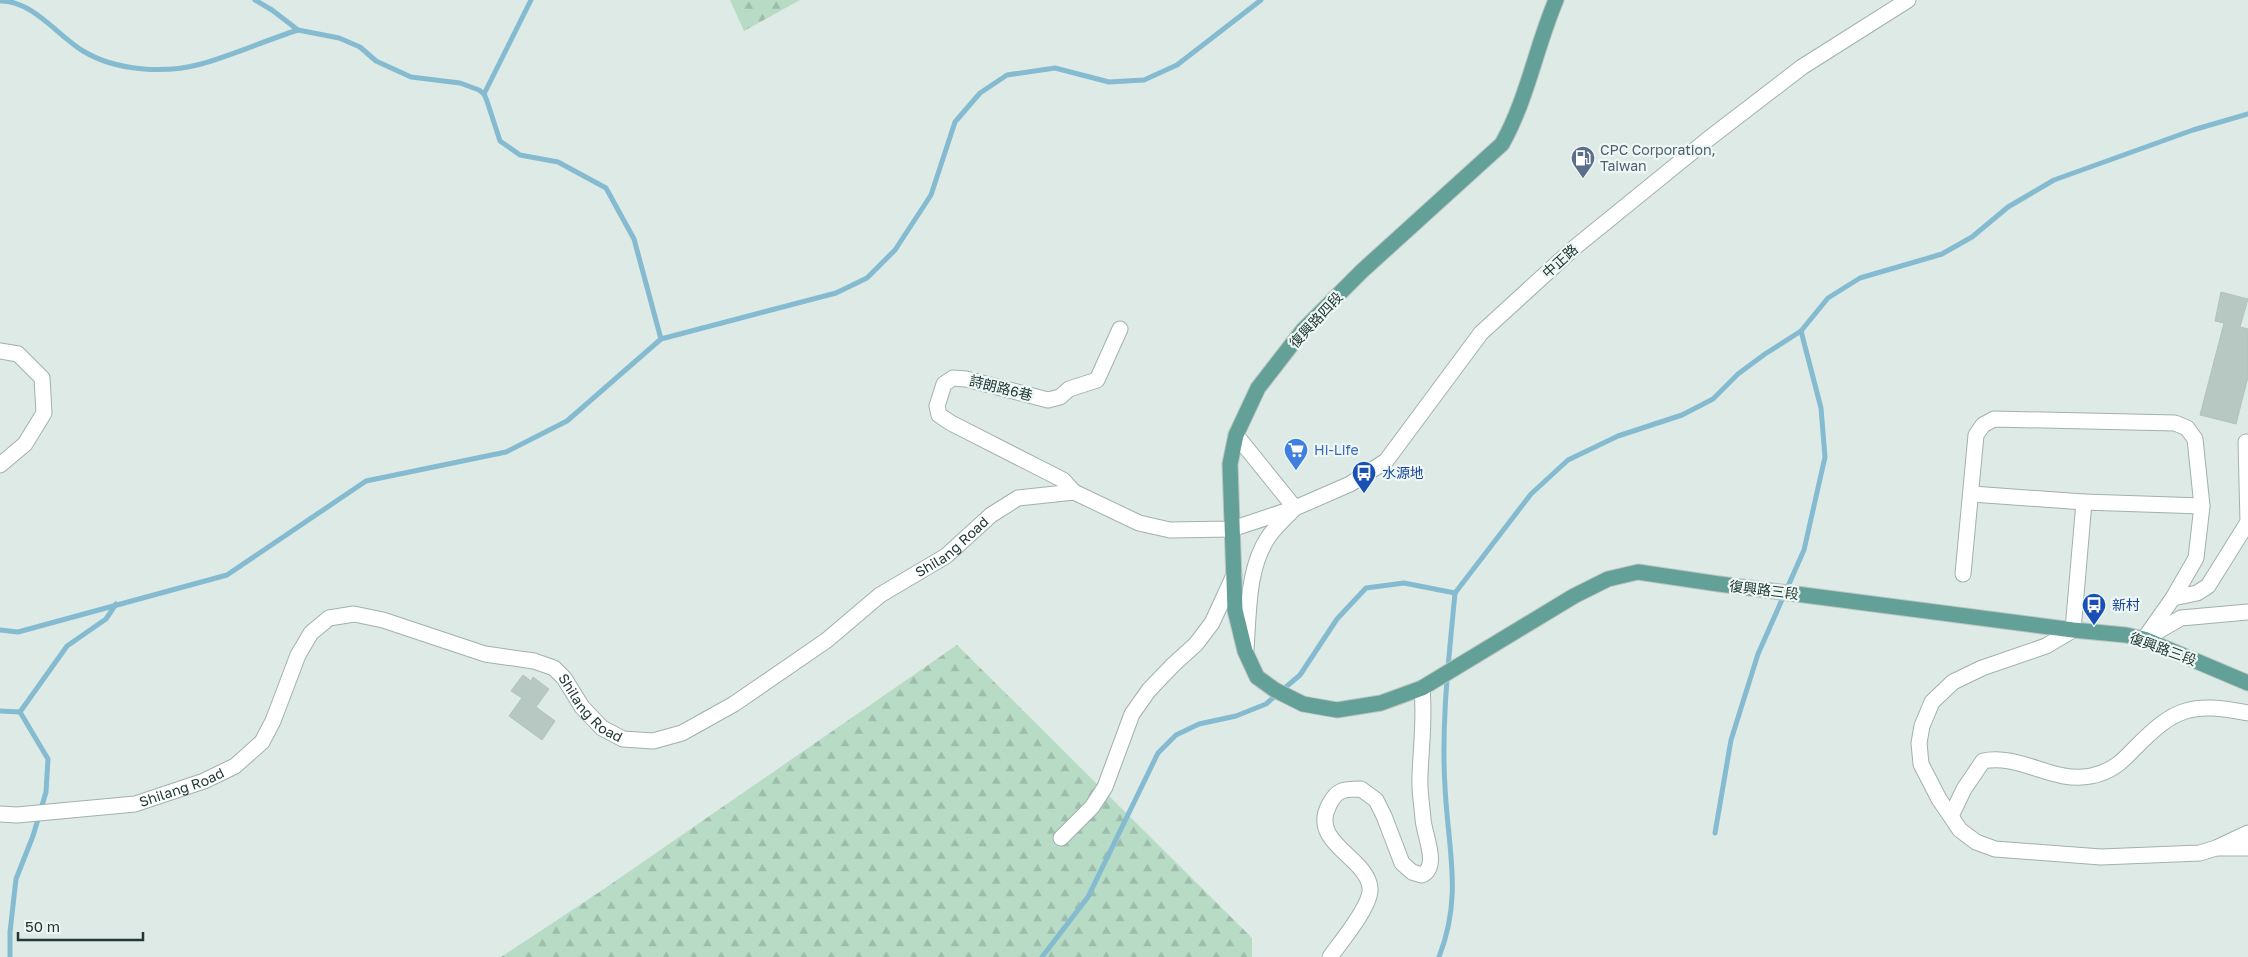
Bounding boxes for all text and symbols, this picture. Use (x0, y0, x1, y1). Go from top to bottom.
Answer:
place label: CPC Corporation, Taiwan (1600, 141, 1716, 174)
fuel station icon: CPC Corporation, Taiwan (1570, 145, 1596, 179)
street label: 中正路 (1538, 240, 1581, 281)
street label: 復興路四段 (1286, 288, 1346, 351)
street label: 詩朗路6巷 (968, 371, 1034, 404)
supermarket icon: Hi-Life (1283, 437, 1309, 471)
place label: Hi-Life (1314, 441, 1359, 458)
bus stop icon: 水源地 (1351, 460, 1377, 494)
place label: 水源地 (1382, 464, 1424, 481)
street label: Shilang Road (912, 513, 992, 580)
street label: 復興路三段 (1728, 577, 1800, 602)
bus stop icon: 新村 (2081, 592, 2107, 626)
place label: 新村 (2112, 596, 2140, 613)
street label: 復興路三段 (2127, 629, 2199, 668)
street label: Shilang Road (555, 670, 626, 745)
street label: Shilang Road (137, 764, 227, 810)
scale bar (18, 910, 142, 942)
text: 50 m (25, 917, 60, 935)

